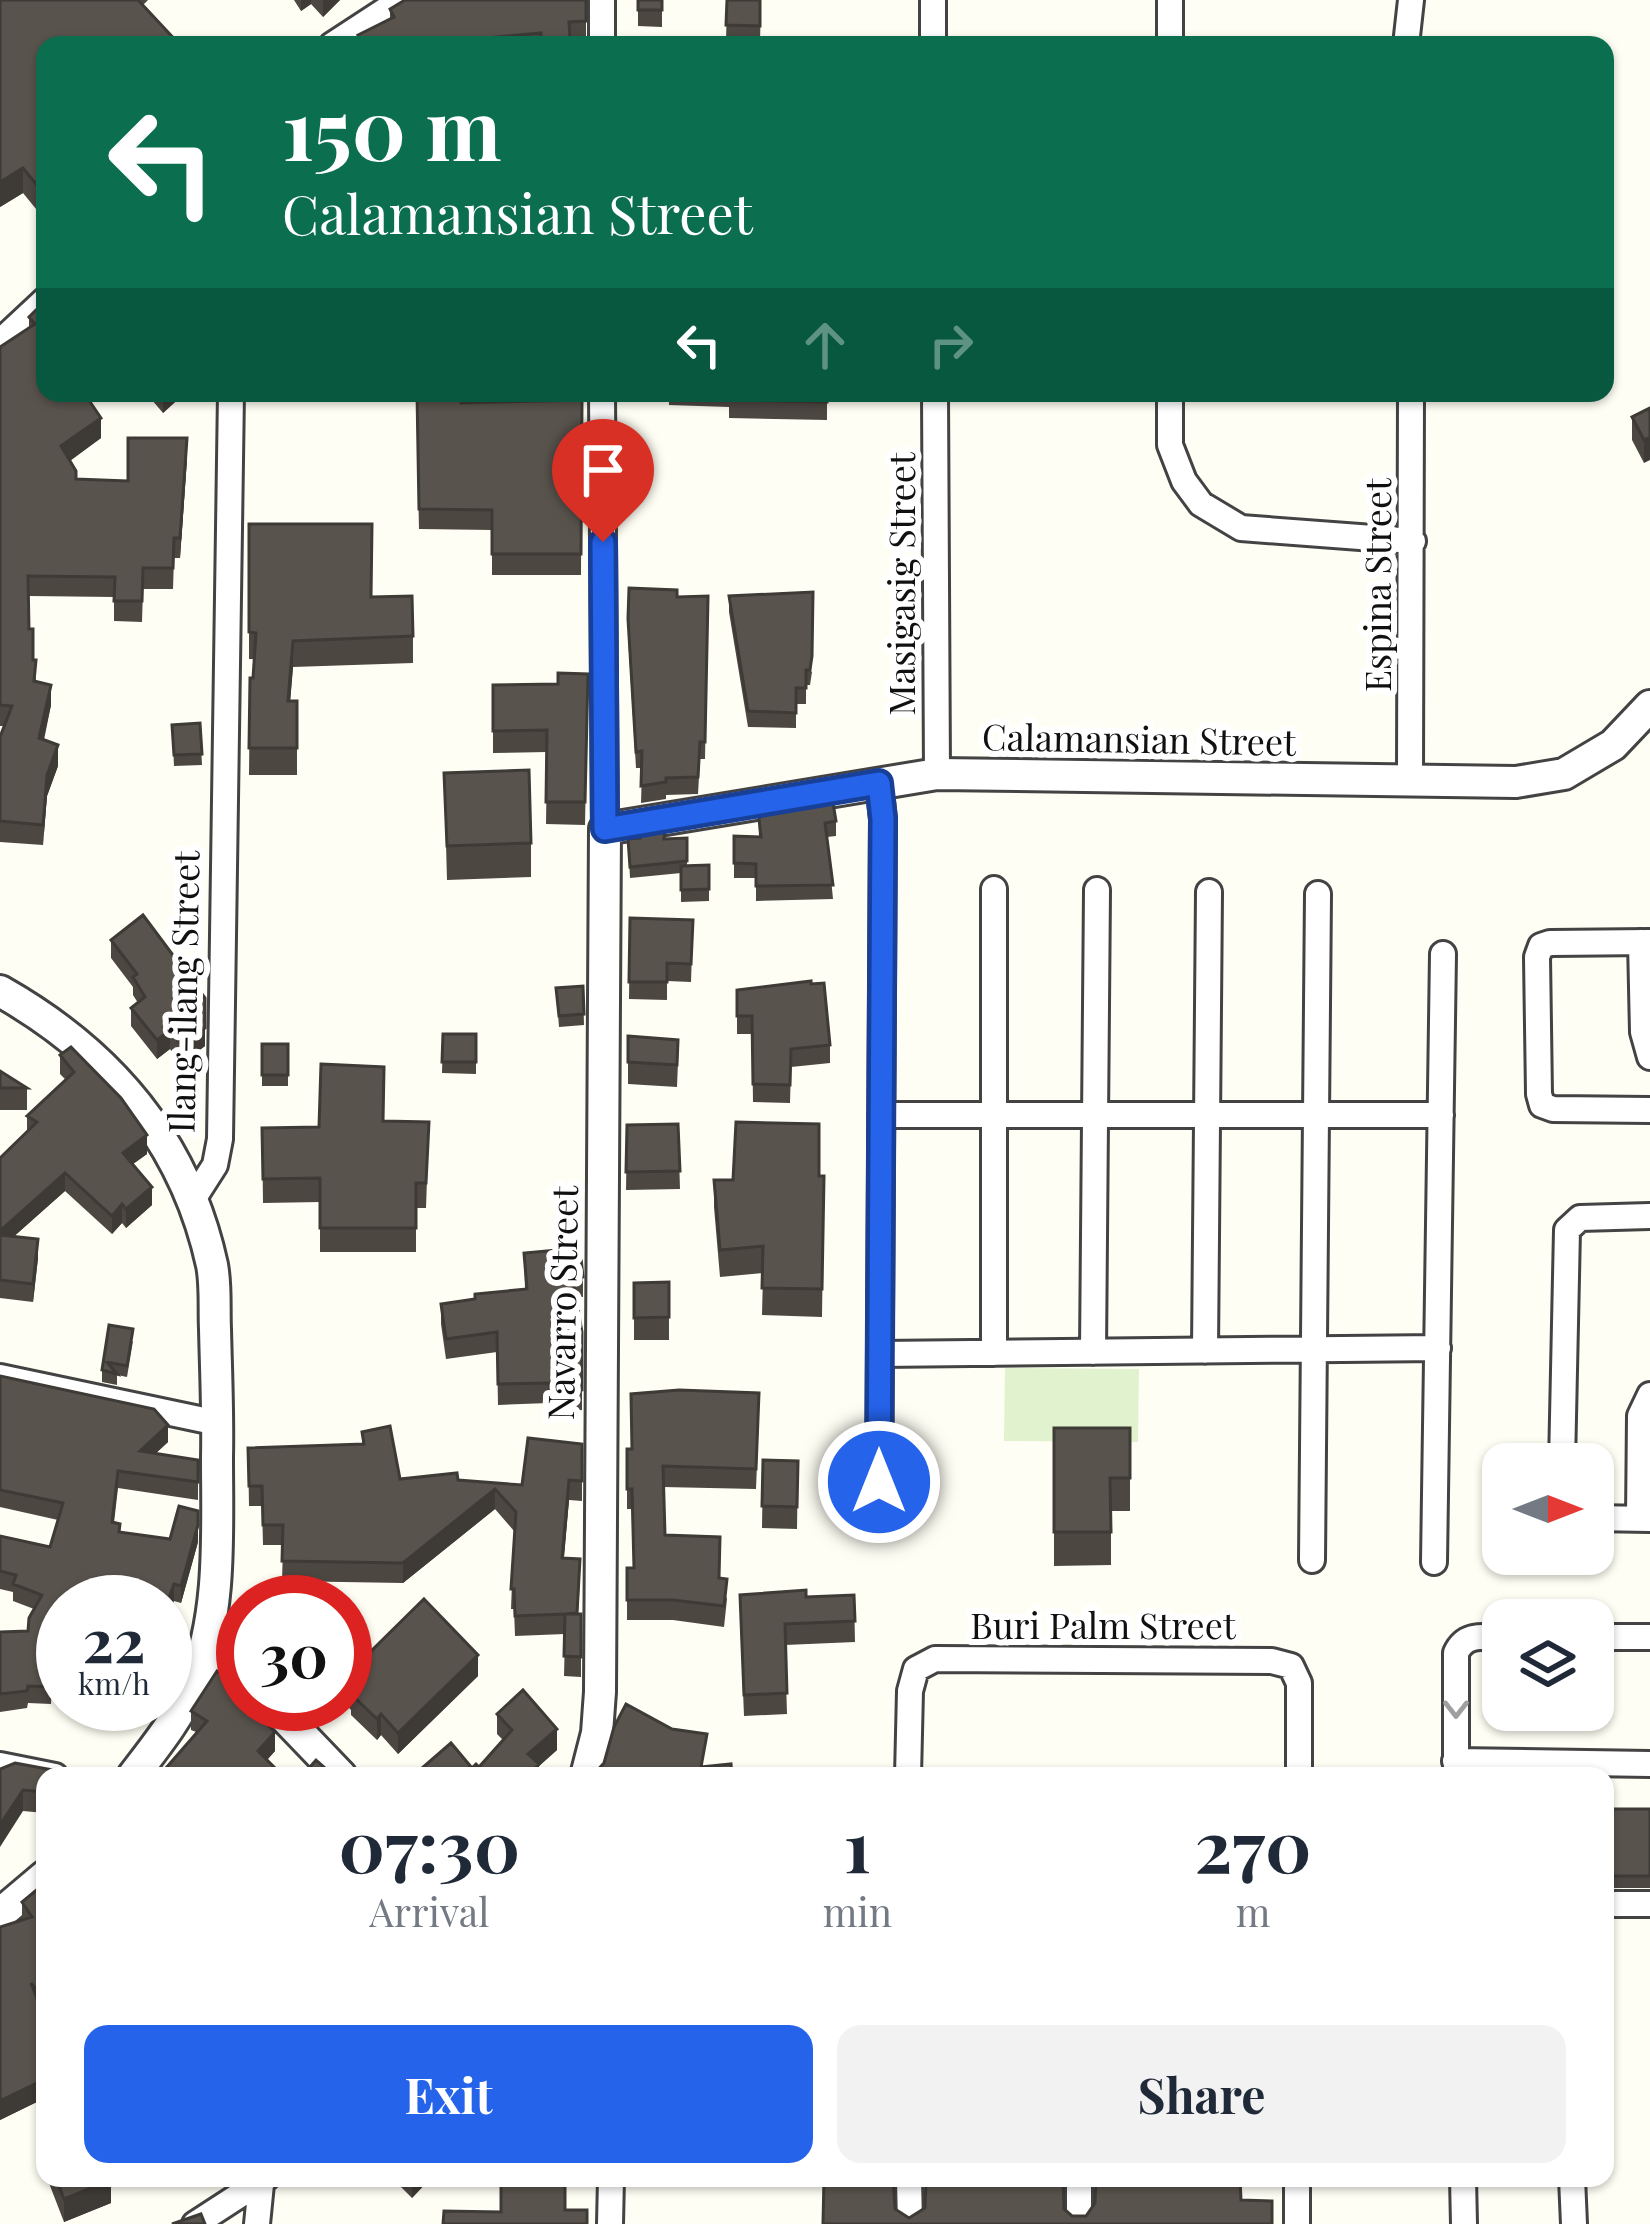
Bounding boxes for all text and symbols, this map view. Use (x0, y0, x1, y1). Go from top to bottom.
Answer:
text: 150 m (282, 70, 502, 182)
icon: left (84, 84, 240, 240)
text: Calamansian Street (282, 177, 753, 249)
icon: left (666, 312, 732, 378)
icon: ahead (792, 312, 858, 378)
icon: right (918, 312, 984, 378)
pin (552, 419, 654, 542)
icon: arrive (570, 437, 636, 503)
street label: Masigasig Street (876, 451, 924, 716)
street label: Espina Street (1352, 477, 1400, 692)
street label: Calamansian Street (982, 711, 1298, 765)
street label: Ilang-ilang Street (156, 849, 208, 1134)
street label: Navarro Street (535, 1184, 587, 1421)
position arrow (816, 1419, 942, 1545)
north arrow (1482, 1443, 1614, 1575)
map controls (1482, 1443, 1614, 1731)
speed limit sign: 30 (216, 1575, 372, 1731)
text: 22 (83, 1598, 145, 1678)
button: layers (1482, 1599, 1614, 1731)
street label: Buri Palm Street (970, 1600, 1237, 1648)
text: km/h (78, 1663, 150, 1703)
one-way arrow (1443, 1701, 1469, 1719)
text: 07:30 (339, 1795, 520, 1891)
text: 1 (844, 1795, 871, 1891)
text: 270 (1195, 1795, 1311, 1891)
text: Arrival (369, 1885, 489, 1937)
text: min (823, 1885, 892, 1937)
text: m (1236, 1885, 1270, 1937)
button: Exit (84, 2025, 813, 2163)
button: Share (837, 2025, 1566, 2163)

